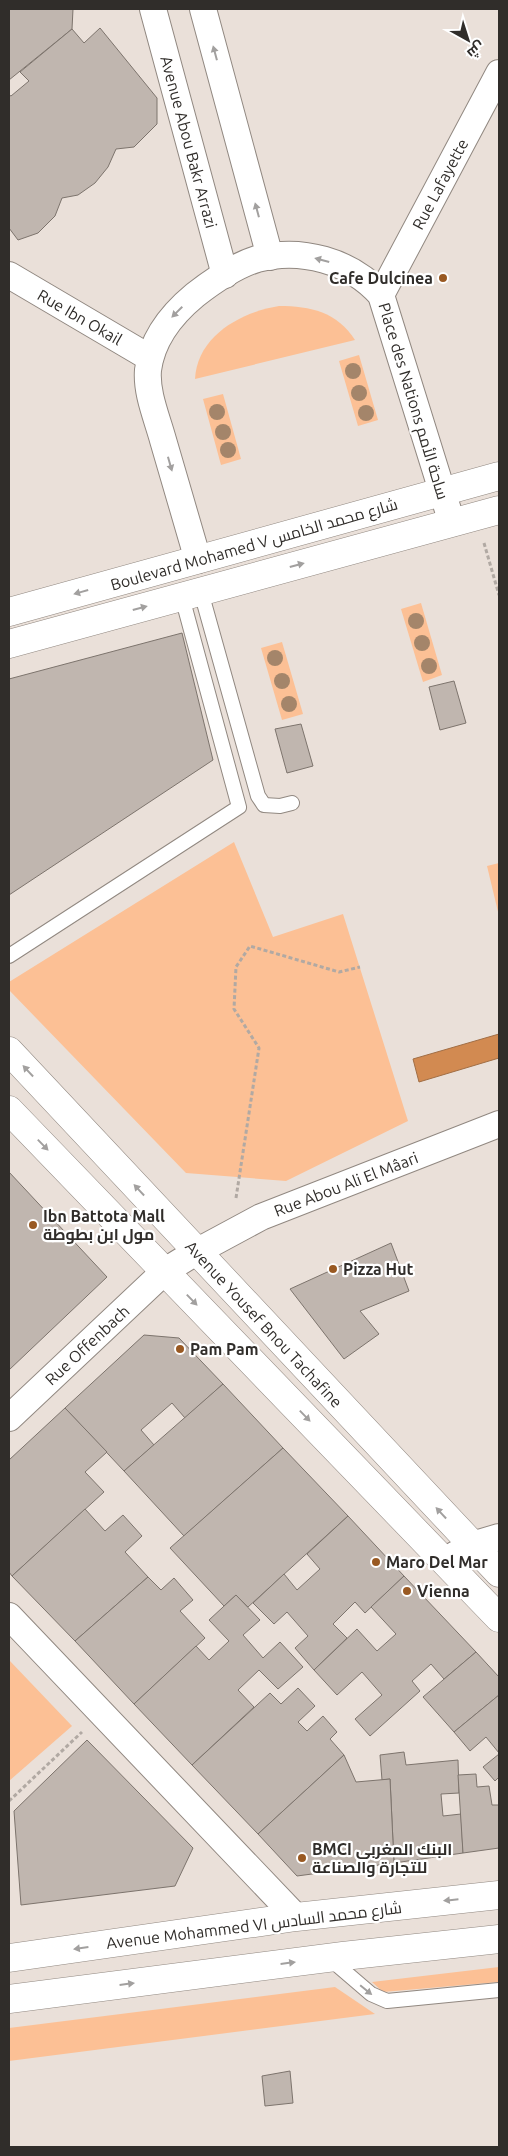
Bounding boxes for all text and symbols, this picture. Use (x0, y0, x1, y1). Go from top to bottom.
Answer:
north arrow (443, 15, 493, 65)
text: ش (464, 37, 488, 62)
one-way arrow (211, 46, 219, 61)
street label: Avenue Abou Bakr Arrazi (157, 54, 221, 230)
street label: Rue Lafayette (409, 136, 471, 232)
one-way arrow (253, 203, 261, 218)
one-way arrow (314, 256, 329, 264)
place label: Cafe Dulcinea (329, 269, 433, 287)
marker: Cafe Dulcinea (437, 272, 449, 284)
street label: Rue Ibn Okail (35, 286, 125, 348)
street label: Place des Nations ساحة الأمم (373, 300, 453, 502)
one-way arrow (171, 306, 183, 318)
one-way arrow (167, 456, 175, 471)
street label: Boulevard Mohamed V شارع محمد الخامس (108, 494, 400, 597)
one-way arrow (289, 561, 304, 569)
one-way arrow (74, 588, 89, 596)
one-way arrow (133, 604, 148, 612)
one-way arrow (22, 1066, 34, 1078)
one-way arrow (37, 1139, 49, 1151)
street label: Rue Abou Ali El Mâari (271, 1148, 421, 1220)
one-way arrow (133, 1184, 145, 1196)
place label: Ibn Battota Mall مول ابن بطوطة (43, 1207, 165, 1244)
marker: Ibn Battota Mall مول ابن بطوطة (27, 1219, 39, 1231)
street label: Avenue Yousef Bnou Tachafine (182, 1237, 346, 1411)
place label: Pizza Hut (343, 1260, 414, 1278)
marker: Pizza Hut (327, 1263, 339, 1275)
one-way arrow (186, 1293, 198, 1305)
street label: Rue Offenbach (41, 1301, 133, 1389)
place label: Pam Pam (190, 1340, 258, 1358)
marker: Pam Pam (174, 1343, 186, 1355)
one-way arrow (299, 1410, 311, 1422)
one-way arrow (435, 1507, 447, 1519)
place label: Maro Del Mar (386, 1553, 488, 1571)
marker: Maro Del Mar (370, 1556, 382, 1568)
place label: Vienna (417, 1582, 470, 1600)
marker: Vienna (401, 1585, 413, 1597)
place label: BMCI البنك المغربي للتجارة والصناعة (312, 1840, 452, 1877)
marker: BMCI البنك المغربي للتجارة والصناعة (296, 1852, 308, 1864)
one-way arrow (442, 1896, 458, 1904)
street label: Avenue Mohammed VI شارع محمد السادس (105, 1898, 403, 1955)
one-way arrow (73, 1944, 89, 1952)
one-way arrow (280, 1959, 296, 1967)
one-way arrow (119, 1979, 135, 1987)
one-way arrow (359, 1984, 372, 1995)

